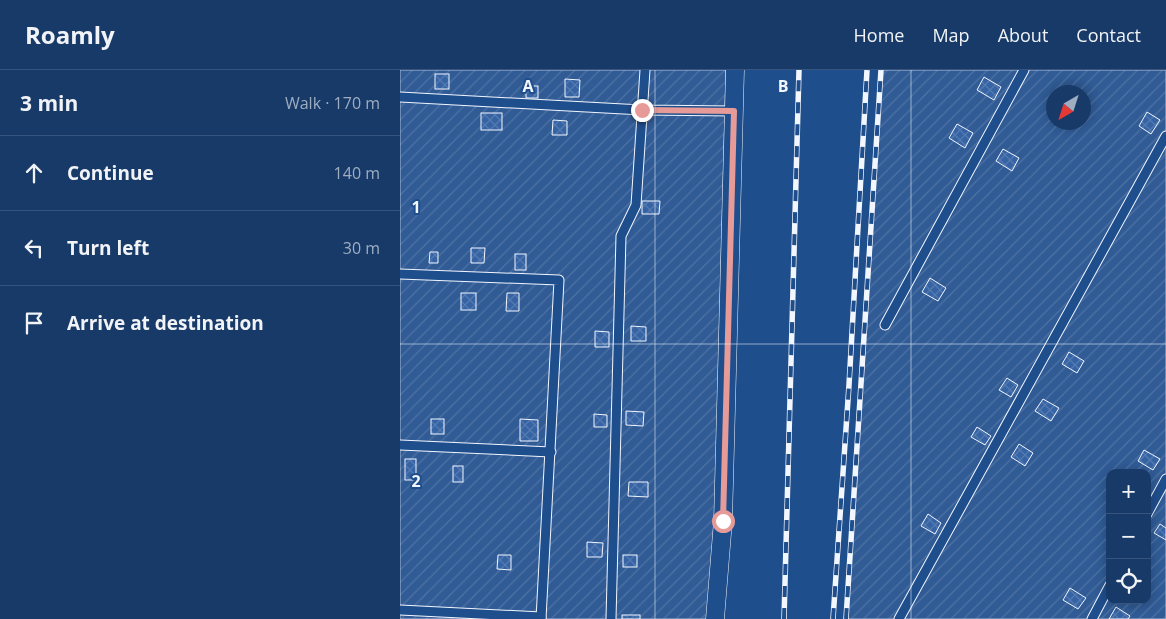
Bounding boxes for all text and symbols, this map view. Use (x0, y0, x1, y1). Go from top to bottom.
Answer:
text: Roamly (25, 18, 115, 51)
text: Home (854, 23, 904, 47)
text: Map (932, 23, 970, 47)
text: About (998, 23, 1048, 47)
text: Contact (1076, 23, 1141, 47)
text: A (522, 75, 534, 97)
text: B (778, 75, 788, 97)
north arrow (1046, 85, 1091, 130)
text: 3 min (20, 89, 78, 117)
text: Walk · 170 m (285, 92, 380, 114)
route end (631, 99, 654, 122)
icon: ahead (20, 159, 48, 187)
text: Continue (67, 160, 154, 186)
text: 140 m (334, 162, 380, 184)
text: 1 (411, 196, 421, 218)
icon: left (20, 234, 48, 262)
text: Turn left (67, 235, 149, 261)
text: 30 m (343, 237, 380, 259)
icon: arrive (20, 309, 48, 337)
text: Arrive at destination (67, 310, 264, 336)
map controls (1106, 469, 1151, 604)
button: + (1106, 469, 1151, 514)
text: 2 (411, 470, 421, 492)
route start (712, 510, 735, 533)
button: − (1106, 514, 1151, 559)
button: locate (1106, 559, 1151, 604)

